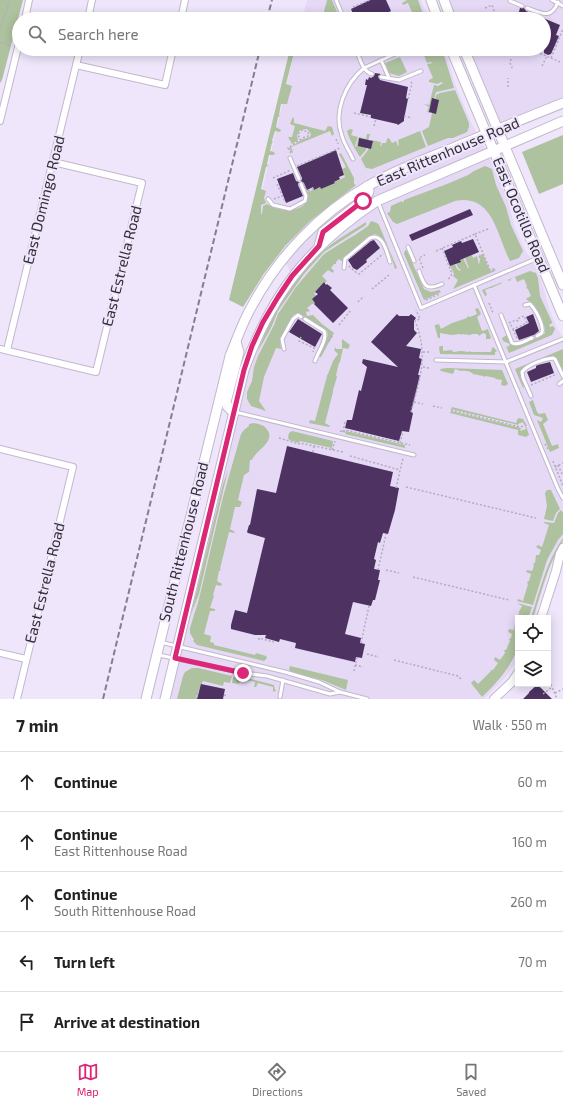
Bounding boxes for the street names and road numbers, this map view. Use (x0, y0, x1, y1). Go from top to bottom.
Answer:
street label: East Rittenhouse Road (373, 113, 522, 189)
street label: East Domingo Road (18, 133, 68, 266)
street label: East Ocotillo Road (489, 154, 554, 275)
street label: East Estrella Road (97, 203, 145, 328)
street label: South Rittenhouse Road (154, 460, 212, 623)
street label: East Estrella Road (20, 520, 68, 645)

